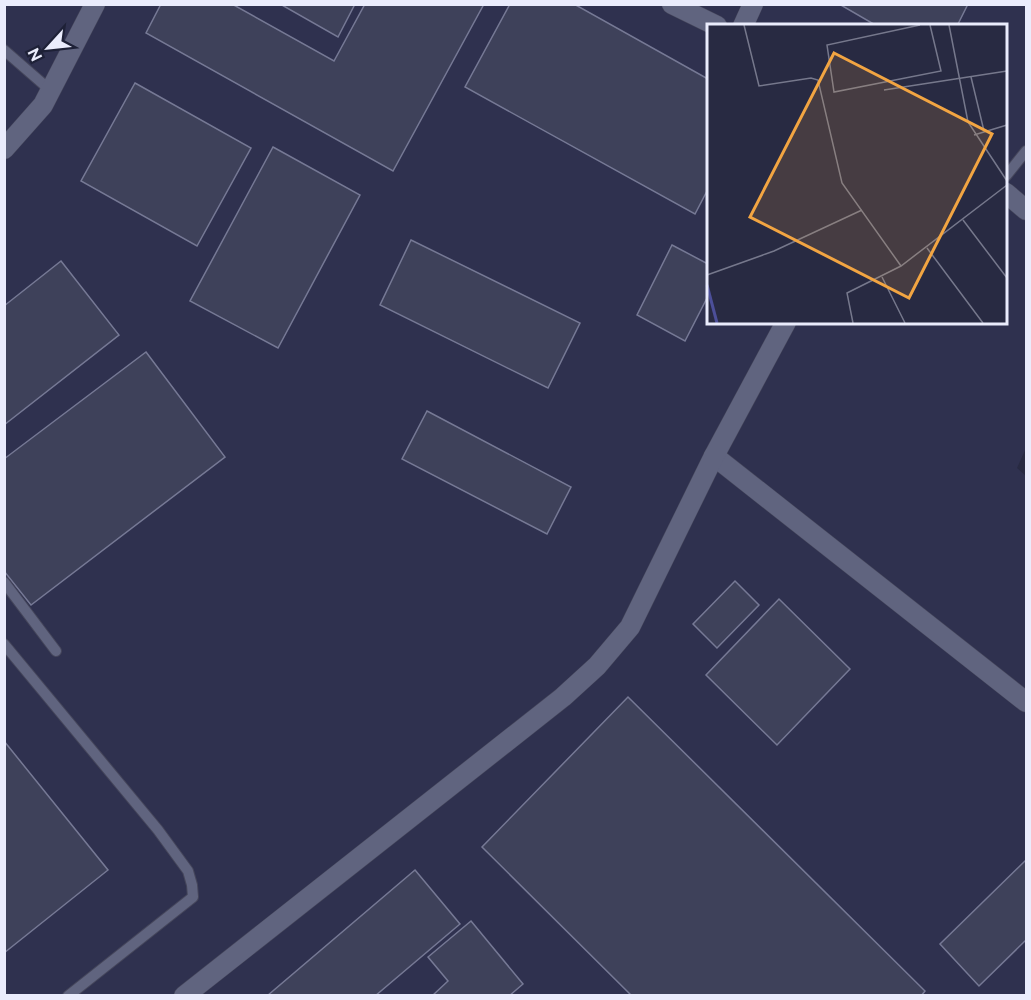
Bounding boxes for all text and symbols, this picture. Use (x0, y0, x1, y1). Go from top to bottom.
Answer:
north arrow (18, 18, 78, 78)
inset map (707, 24, 1007, 324)
text: N (24, 45, 46, 64)

